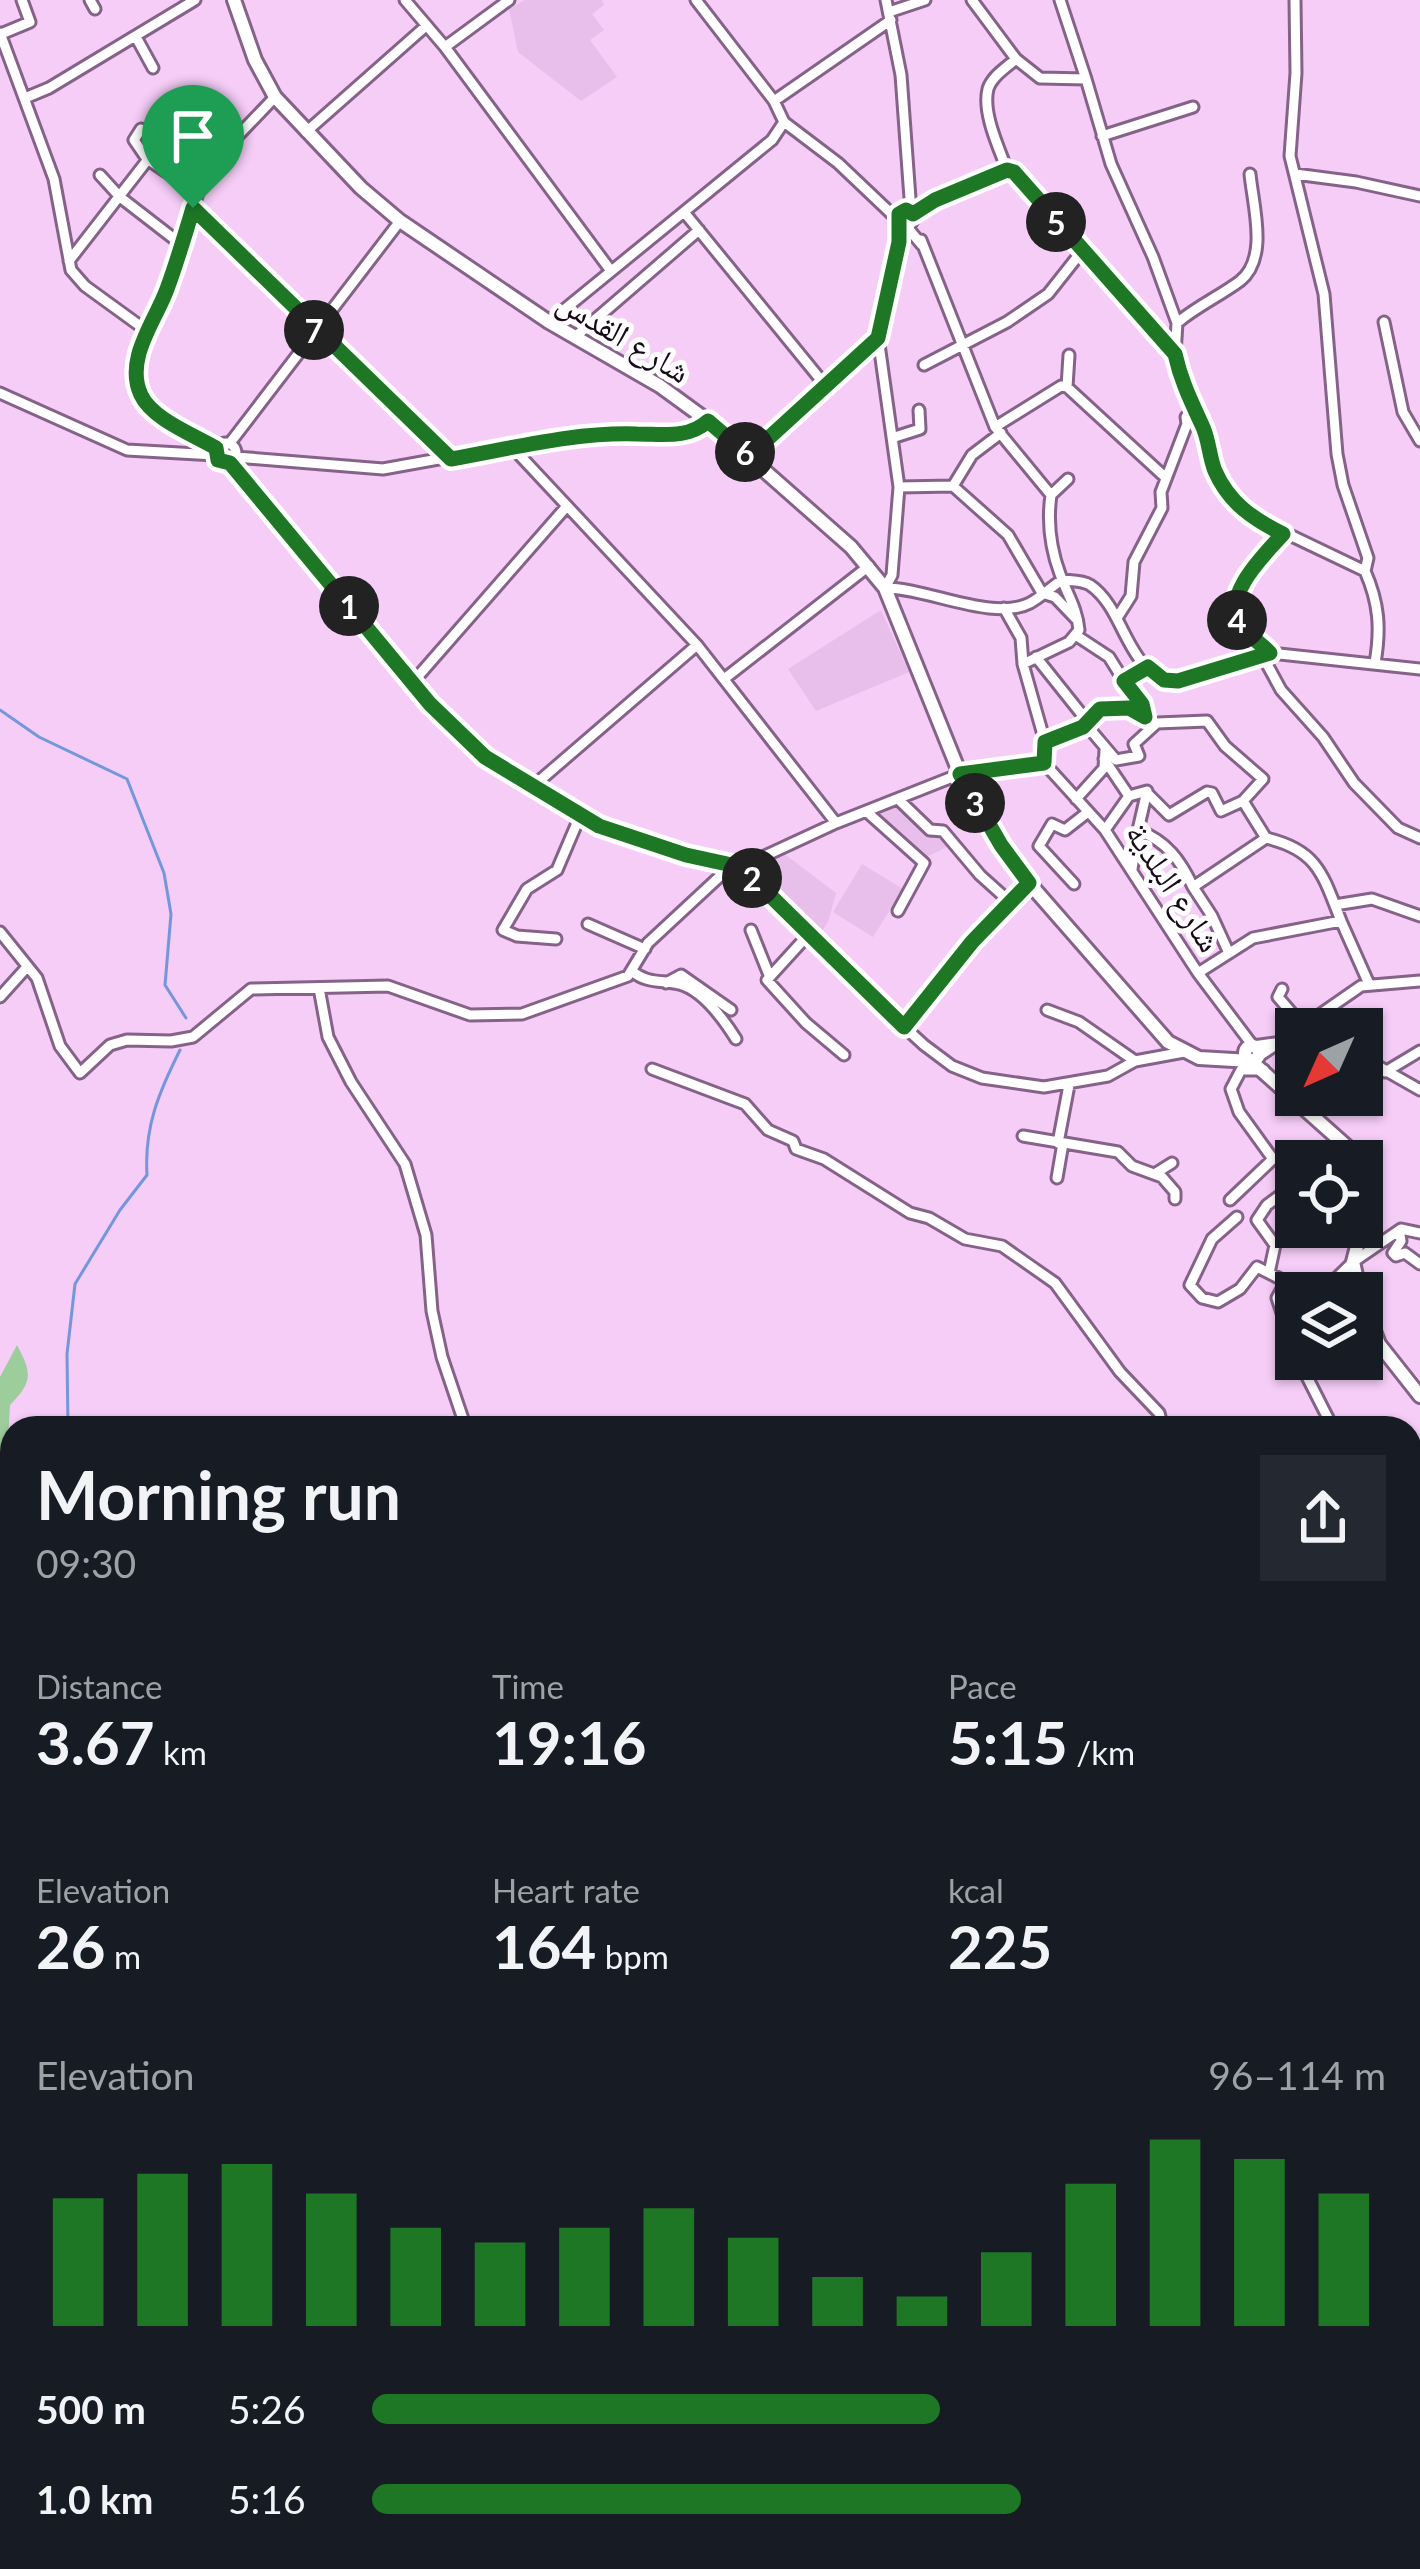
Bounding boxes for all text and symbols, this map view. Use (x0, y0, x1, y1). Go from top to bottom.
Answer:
pin (142, 85, 244, 208)
icon: arrive (160, 103, 226, 169)
pin: 5 (1026, 192, 1086, 252)
text: 5 (1046, 202, 1066, 242)
street label: شارع القدس (550, 280, 698, 392)
pin: 7 (284, 300, 344, 360)
text: 7 (304, 310, 324, 350)
pin: 6 (715, 422, 775, 482)
text: 6 (735, 432, 755, 472)
pin: 1 (319, 576, 379, 636)
text: 1 (339, 586, 359, 626)
pin: 4 (1207, 590, 1267, 650)
text: 4 (1227, 600, 1247, 640)
pin: 3 (945, 773, 1005, 833)
text: 3 (965, 783, 985, 823)
street label: شارع البلدية (1117, 814, 1231, 960)
pin: 2 (722, 848, 782, 908)
text: 2 (742, 858, 762, 898)
north arrow (1275, 1008, 1383, 1116)
map controls (1275, 1008, 1383, 1380)
button: locate (1275, 1140, 1383, 1248)
button: layers (1275, 1272, 1383, 1380)
text: Morning run (36, 1455, 401, 1534)
button: share (1260, 1455, 1386, 1581)
text: 09:30 (36, 1540, 136, 1586)
text: Distance (36, 1666, 163, 1706)
text: Time (492, 1666, 564, 1706)
text: Pace (948, 1666, 1017, 1706)
text: 3.67 (36, 1706, 155, 1778)
text: 19:16 (492, 1706, 647, 1778)
text: 5:15 (948, 1706, 1068, 1778)
text: km (155, 1732, 207, 1772)
text: /km (1068, 1732, 1135, 1772)
text: Elevation (36, 1870, 170, 1910)
text: Heart rate (492, 1870, 640, 1910)
text: kcal (948, 1870, 1004, 1910)
text: 26 (36, 1910, 106, 1982)
text: 164 (492, 1910, 596, 1982)
text: 225 (948, 1910, 1052, 1982)
text: m (106, 1936, 141, 1976)
text: bpm (596, 1936, 669, 1976)
text: Elevation (36, 2052, 194, 2098)
text: 96–114 m (1208, 2052, 1386, 2098)
text: 500 m (36, 2386, 146, 2432)
text: 5:26 (228, 2386, 306, 2432)
text: 1.0 km (36, 2476, 154, 2522)
text: 5:16 (228, 2476, 306, 2522)

